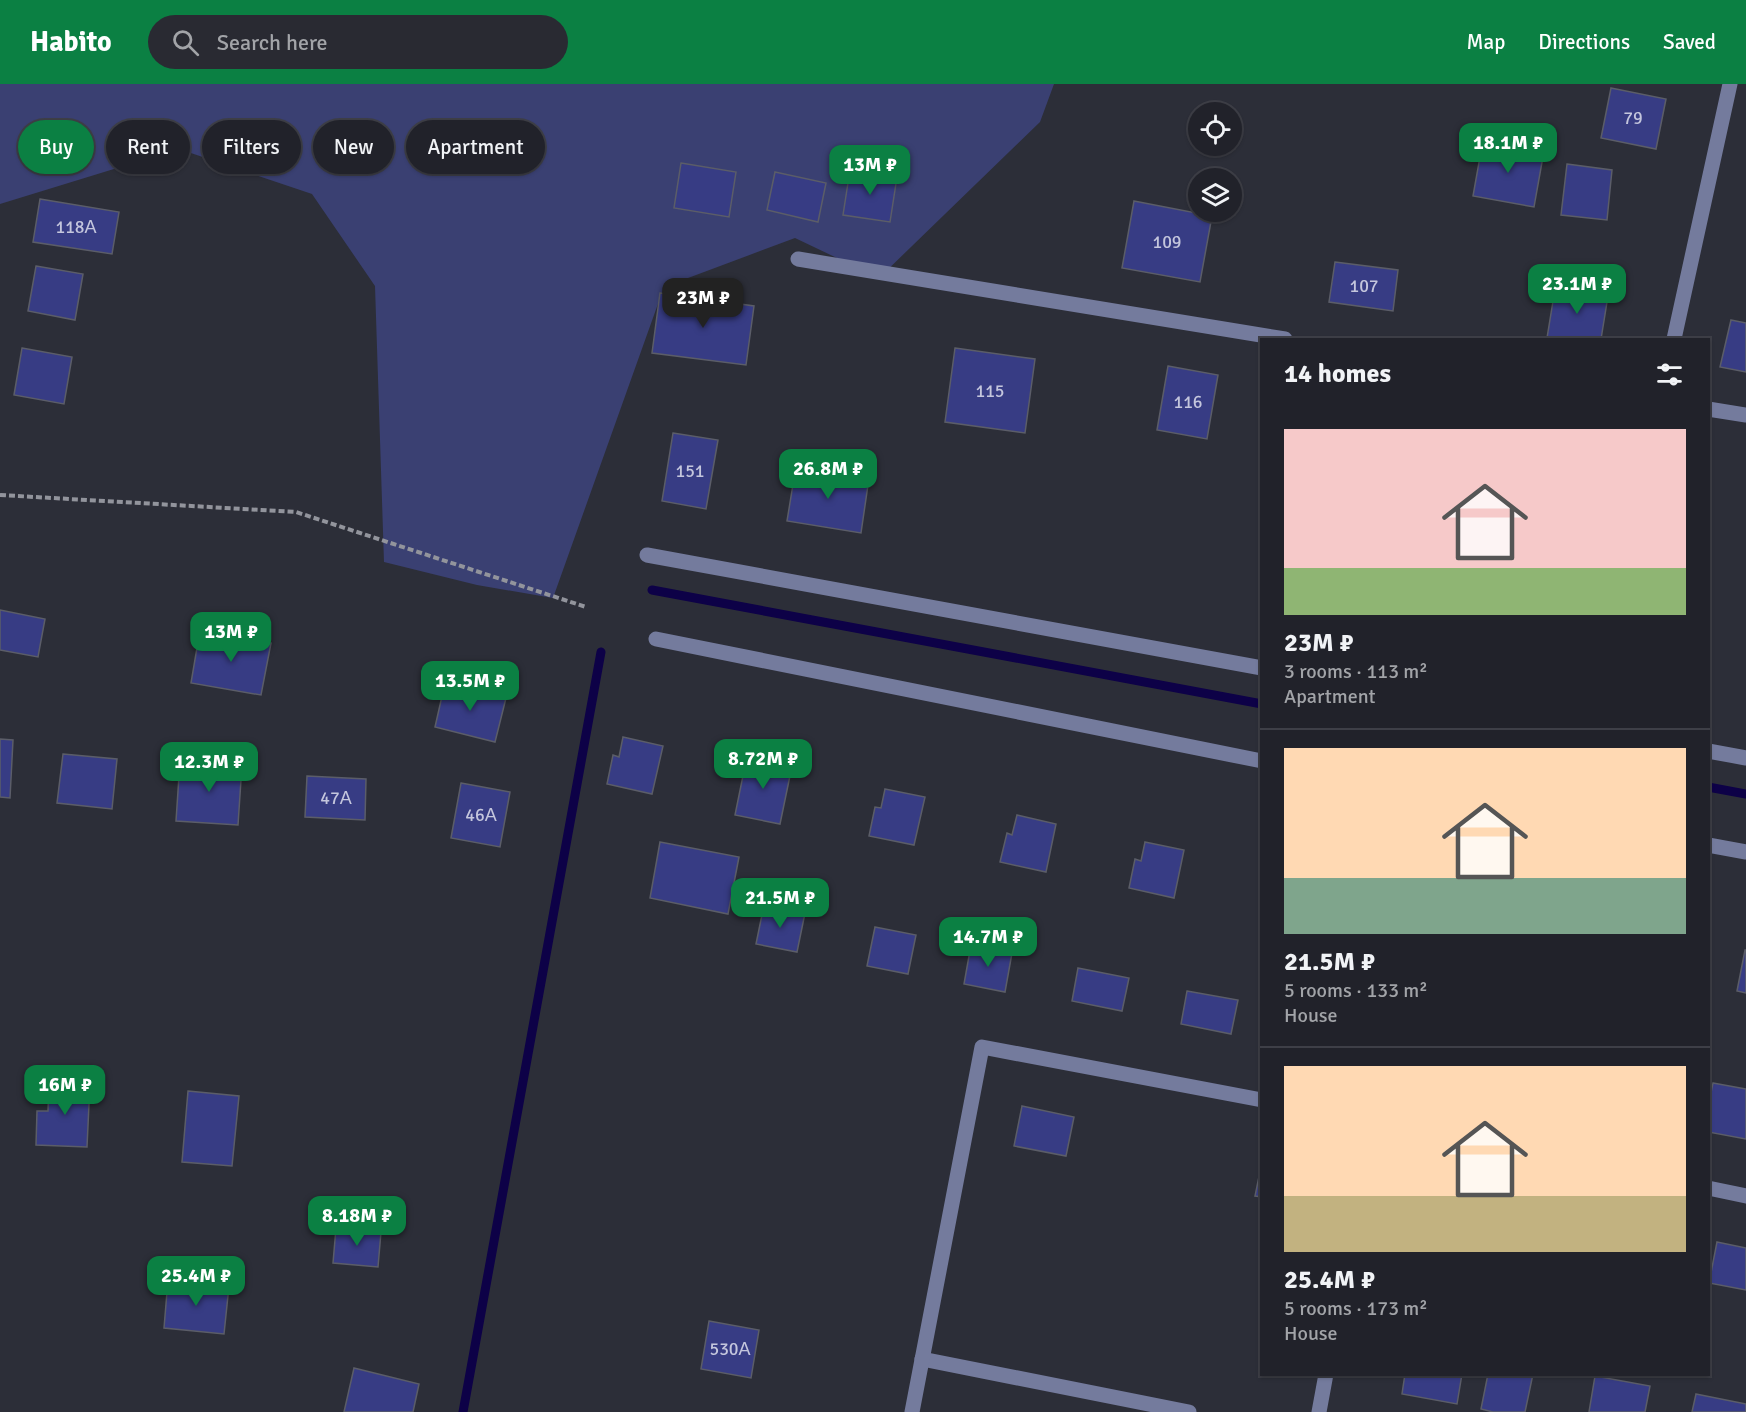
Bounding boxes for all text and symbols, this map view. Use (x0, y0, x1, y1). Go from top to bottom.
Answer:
search box (148, 15, 568, 69)
text: Habito (30, 25, 112, 59)
icon: search (169, 26, 202, 59)
text: Search here (217, 29, 328, 56)
text: Map (1467, 29, 1505, 55)
text: Directions (1538, 29, 1630, 55)
text: Saved (1663, 29, 1716, 55)
map controls (1188, 102, 1242, 222)
button: locate (1188, 102, 1242, 156)
house number: 79 (1623, 107, 1643, 129)
chip: Buy (18, 120, 94, 174)
chip: Rent (106, 120, 190, 174)
chip: Filters (202, 120, 301, 174)
chip: New (313, 120, 394, 174)
chip: Apartment (406, 120, 545, 174)
pin: 18.1M ₽ (1453, 123, 1563, 174)
text: 18.1M ₽ (1473, 130, 1543, 155)
pin: 13M ₽ (828, 145, 912, 196)
text: 13M ₽ (843, 152, 897, 177)
button: layers (1188, 168, 1242, 222)
house number: 118А (55, 216, 97, 238)
house number: 109 (1152, 231, 1182, 253)
pin: 23.1M ₽ (1522, 264, 1632, 315)
text: 23.1M ₽ (1542, 271, 1612, 296)
house number: 107 (1349, 275, 1379, 297)
pin: 23M ₽ (661, 278, 745, 329)
text: 23M ₽ (676, 285, 730, 310)
text: 14 homes (1284, 358, 1391, 390)
icon: filters (1653, 358, 1686, 391)
house number: 115 (975, 380, 1005, 402)
house number: 116 (1173, 391, 1203, 413)
pin: 26.8M ₽ (773, 449, 883, 500)
text: 26.8M ₽ (793, 456, 863, 481)
house number: 151 (675, 460, 705, 482)
icon: home (1431, 468, 1539, 576)
pin: 13M ₽ (189, 612, 273, 663)
text: 13M ₽ (204, 619, 258, 644)
text: 23M ₽ (1284, 627, 1354, 659)
text: 3 rooms · 113 m² (1284, 659, 1428, 684)
pin: 13.5M ₽ (415, 661, 525, 712)
text: 13.5M ₽ (435, 668, 505, 693)
text: Apartment (1284, 684, 1376, 709)
pin: 8.72M ₽ (708, 739, 818, 790)
pin: 12.3M ₽ (154, 742, 264, 793)
text: 8.72M ₽ (728, 746, 798, 771)
text: 12.3M ₽ (174, 749, 244, 774)
house number: 47А (320, 787, 352, 809)
icon: home (1431, 787, 1539, 895)
house number: 46А (465, 804, 497, 826)
pin: 21.5M ₽ (725, 878, 835, 929)
text: 21.5M ₽ (745, 885, 815, 910)
pin: 14.7M ₽ (933, 917, 1043, 968)
text: 14.7M ₽ (953, 924, 1023, 949)
text: 21.5M ₽ (1284, 946, 1375, 978)
text: 5 rooms · 133 m² (1284, 978, 1428, 1003)
text: House (1284, 1003, 1338, 1028)
pin: 16M ₽ (23, 1065, 107, 1116)
text: 16M ₽ (38, 1072, 92, 1097)
icon: home (1431, 1105, 1539, 1213)
pin: 8.18M ₽ (302, 1196, 412, 1247)
text: 8.18M ₽ (322, 1203, 392, 1228)
pin: 25.4M ₽ (141, 1256, 251, 1307)
text: 25.4M ₽ (161, 1263, 231, 1288)
text: 25.4M ₽ (1284, 1264, 1375, 1296)
text: 5 rooms · 173 m² (1284, 1296, 1428, 1321)
text: House (1284, 1321, 1338, 1346)
house number: 530А (709, 1338, 751, 1360)

